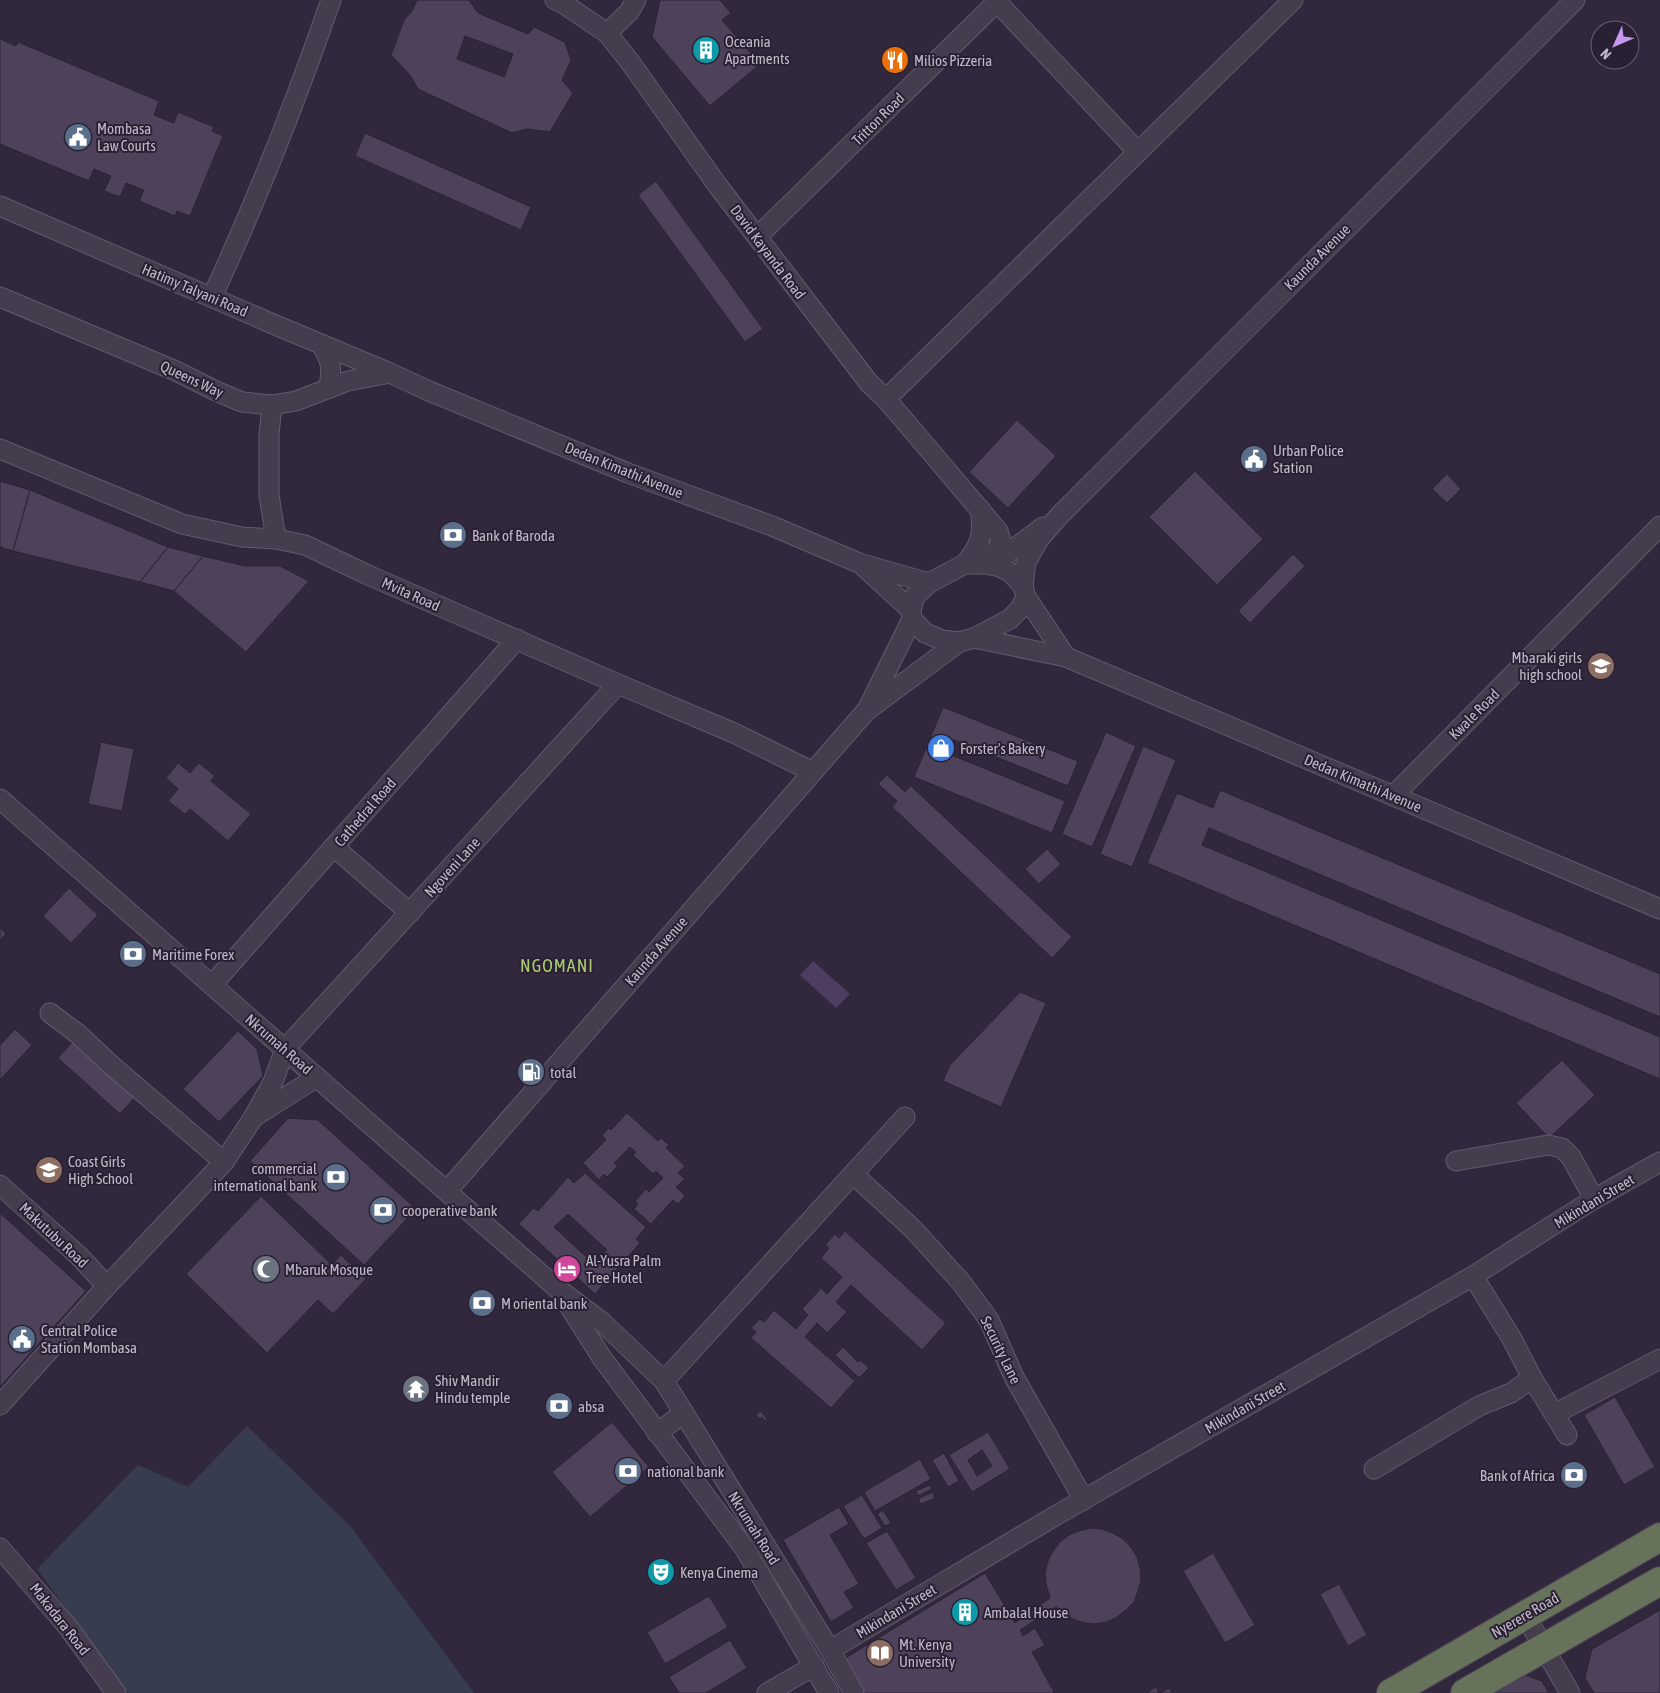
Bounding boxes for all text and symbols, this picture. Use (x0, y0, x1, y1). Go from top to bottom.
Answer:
north arrow (1590, 20, 1640, 70)
place label: Oceania Apartments (725, 33, 790, 67)
building icon: Oceania Apartments (691, 35, 721, 65)
restaurant icon: Milios Pizzeria (880, 45, 910, 75)
text: N (1597, 46, 1614, 63)
place label: Milios Pizzeria (914, 52, 992, 69)
street label: Tritton Road (848, 89, 908, 149)
place label: Mombasa Law Courts (97, 120, 156, 154)
public building icon: Mombasa Law Courts (63, 122, 93, 152)
street label: David Kayanda Road (727, 202, 809, 302)
street label: Kaunda Avenue (1281, 220, 1354, 293)
street label: Hatimy Talyani Road (140, 260, 250, 320)
street label: Queens Way (158, 357, 226, 401)
street label: Dedan Kimathi Avenue (563, 439, 686, 502)
place label: Urban Police Station (1273, 442, 1344, 476)
public building icon: Urban Police Station (1239, 444, 1269, 474)
bank icon: Bank of Baroda (438, 520, 468, 550)
place label: Bank of Baroda (472, 527, 555, 544)
street label: Mvita Road (379, 574, 443, 614)
place label: Mbaraki girls high school (1512, 649, 1582, 683)
school or university icon: Mbaraki girls high school (1586, 651, 1616, 681)
street label: Kwale Road (1445, 685, 1503, 743)
shop icon: Forster's Bakery (926, 733, 956, 763)
place label: Forster's Bakery (960, 740, 1046, 757)
street label: Dedan Kimathi Avenue (1302, 751, 1424, 815)
street label: Cathedral Road (331, 774, 399, 850)
street label: Ngoveni Lane (421, 834, 483, 900)
street label: Kaunda Avenue (621, 913, 691, 989)
bank icon: Maritime Forex (118, 939, 148, 969)
place label: Maritime Forex (152, 946, 234, 963)
district label: NGOMANI (520, 955, 594, 976)
street label: Nkrumah Road (242, 1010, 316, 1078)
fuel station icon: total (516, 1057, 546, 1087)
place label: total (550, 1064, 577, 1081)
place label: Coast Girls High School (68, 1153, 133, 1187)
school or university icon: Coast Girls High School (34, 1155, 64, 1185)
place label: commercial international bank (214, 1160, 317, 1194)
bank icon: commercial international bank (321, 1162, 351, 1192)
street label: Mikindani Street (1551, 1170, 1637, 1232)
bank icon: cooperative bank (368, 1195, 398, 1225)
street label: Makutubu Road (16, 1199, 92, 1271)
place label: cooperative bank (402, 1202, 498, 1219)
place label: Al-Yusra Palm Tree Hotel (586, 1252, 661, 1286)
mosque icon: Mbaruk Mosque (251, 1254, 281, 1284)
hotel icon: Al-Yusra Palm Tree Hotel (552, 1254, 582, 1284)
place label: Mbaruk Mosque (285, 1261, 373, 1278)
bank icon: M oriental bank (467, 1288, 497, 1318)
place label: M oriental bank (501, 1295, 588, 1312)
street label: Security Lane (977, 1313, 1025, 1387)
place label: Central Police Station Mombasa (41, 1322, 137, 1356)
public building icon: Central Police Station Mombasa (7, 1324, 37, 1354)
place label: Shiv Mandir Hindu temple (435, 1372, 511, 1406)
temple icon: Shiv Mandir Hindu temple (401, 1374, 431, 1404)
street label: Mikindani Street (1202, 1377, 1288, 1437)
bank icon: absa (544, 1391, 574, 1421)
place label: absa (578, 1398, 604, 1415)
bank icon: national bank (613, 1456, 643, 1486)
bank icon: Bank of Africa (1559, 1460, 1589, 1490)
place label: national bank (647, 1463, 725, 1480)
place label: Bank of Africa (1480, 1467, 1555, 1484)
street label: Nkrumah Road (725, 1488, 783, 1568)
theatre icon: Kenya Cinema (646, 1557, 676, 1587)
place label: Kenya Cinema (680, 1564, 758, 1581)
street label: Makadara Road (27, 1580, 93, 1658)
street label: Mikindani Street (853, 1580, 939, 1642)
street label: Nyerere Road (1488, 1589, 1562, 1641)
building icon: Ambalal House (950, 1597, 980, 1627)
place label: Ambalal House (984, 1604, 1069, 1621)
place label: Mt. Kenya University (899, 1636, 955, 1670)
library icon: Mt. Kenya University (865, 1638, 895, 1668)

